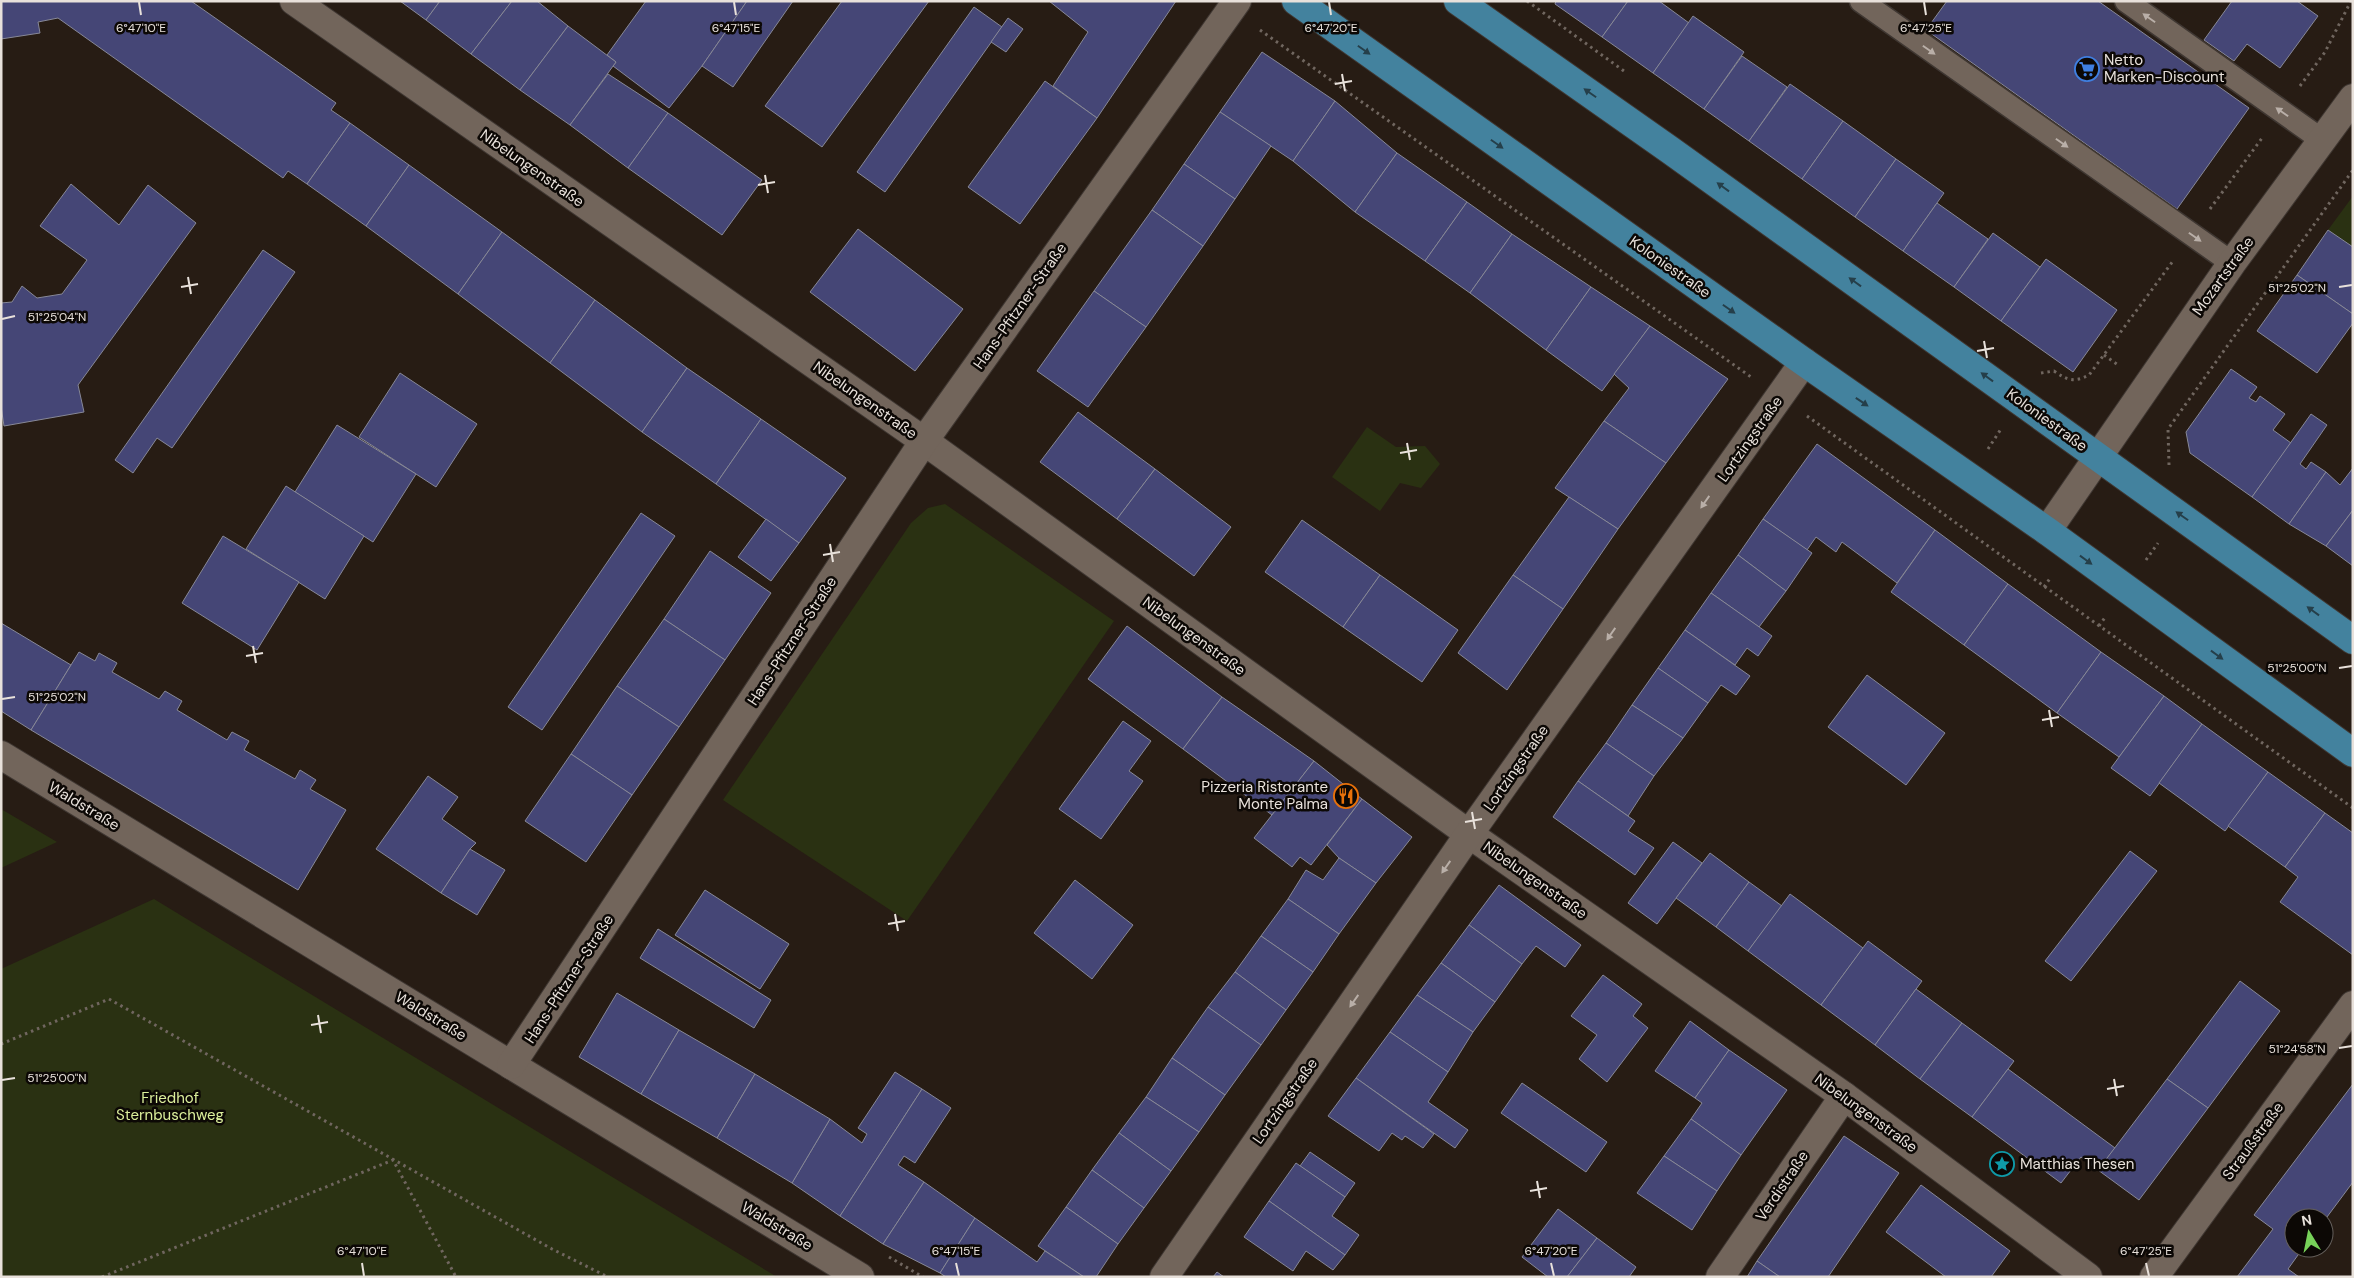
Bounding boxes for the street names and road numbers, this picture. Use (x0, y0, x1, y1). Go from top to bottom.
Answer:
street label: Nibelungenstraße (476, 125, 588, 211)
street label: Koloniestraße (1625, 232, 1715, 302)
street label: Mozartstraße (2188, 233, 2258, 319)
street label: Hans-Pfitzner-Straße (969, 239, 1071, 373)
street label: Nibelungenstraße (809, 357, 921, 443)
street label: Koloniestraße (2003, 384, 2091, 456)
street label: Lortzingstraße (1713, 392, 1787, 486)
street label: Hans-Pfitzner-Straße (743, 573, 841, 709)
street label: Nibelungenstraße (1139, 592, 1249, 680)
street label: Lortzingstraße (1479, 721, 1553, 815)
street label: Waldstraße (45, 777, 123, 835)
street label: Nibelungenstraße (1479, 837, 1591, 923)
street label: Hans-Pfitzner-Straße (520, 911, 618, 1047)
street label: Waldstraße (392, 987, 470, 1045)
street label: Lortzingstraße (1248, 1054, 1322, 1148)
street label: Nibelungenstraße (1811, 1069, 1921, 1157)
street label: Straußstraße (2218, 1098, 2288, 1184)
street label: Verdistraße (1751, 1147, 1813, 1225)
street label: Waldstraße (738, 1197, 816, 1255)

